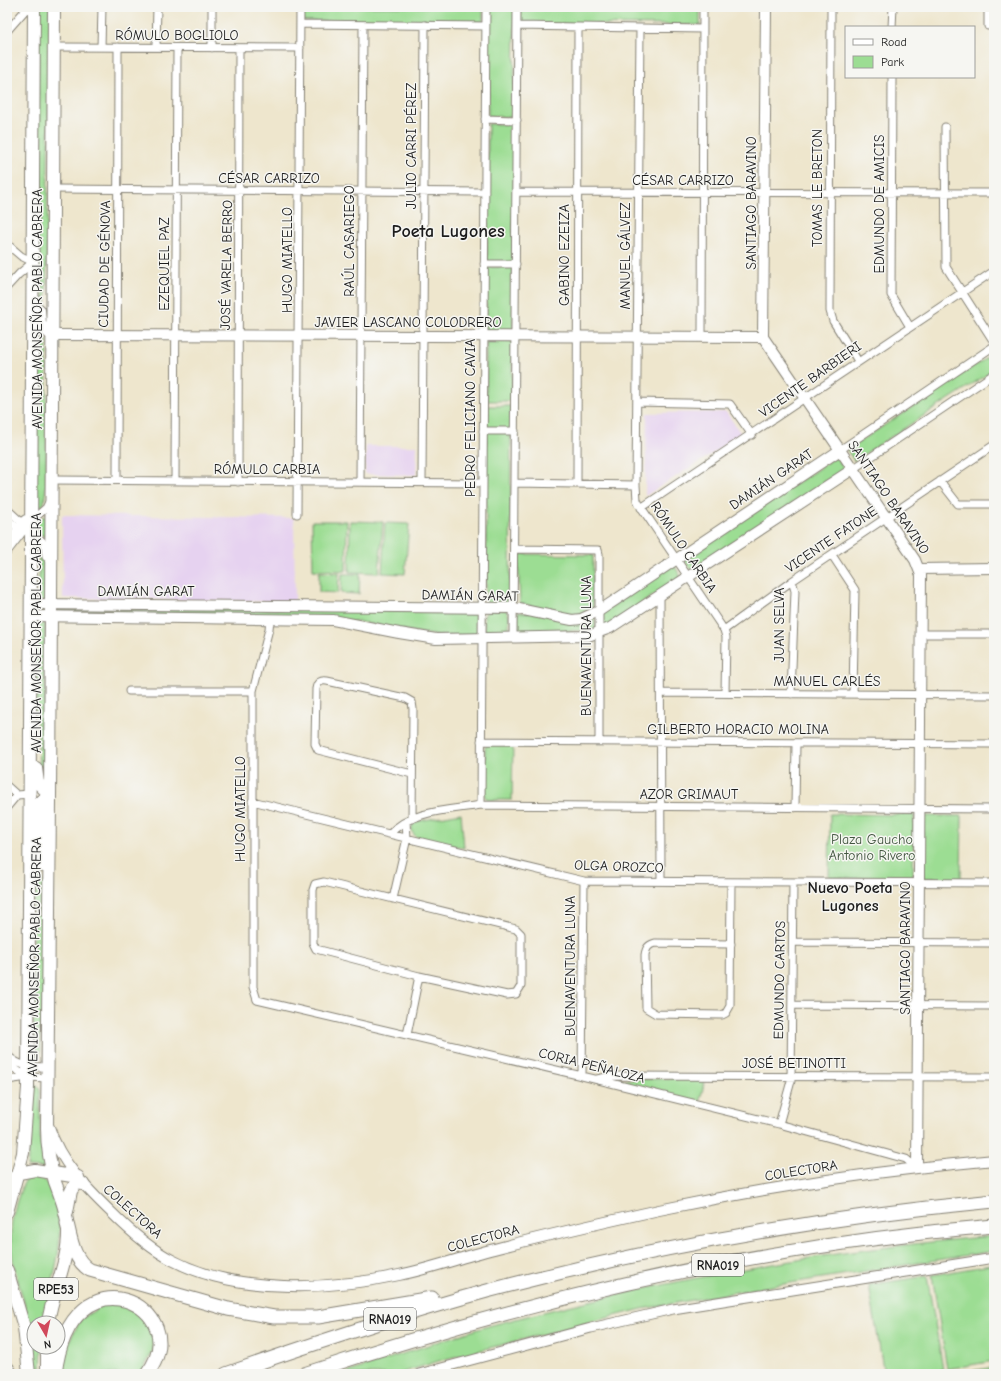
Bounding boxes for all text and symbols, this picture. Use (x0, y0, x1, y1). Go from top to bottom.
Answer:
legend (845, 26, 975, 78)
street label: RÓMULO BOGLIOLO (115, 27, 239, 44)
text: Road (881, 35, 907, 49)
text: Park (881, 55, 904, 69)
street label: JULIO CARRI PÉREZ (403, 83, 420, 209)
street label: TOMAS LE BRETON (809, 129, 826, 247)
street label: EDMUNDO DE AMICIS (871, 134, 888, 273)
street label: SANTIAGO BARAVINO (743, 136, 760, 270)
street label: CÉSAR CARRIZO (218, 170, 320, 187)
street label: CÉSAR CARRIZO (632, 172, 734, 189)
street label: RAÚL CASARIEGO (341, 185, 358, 297)
street label: AVENIDA MONSEÑOR PABLO CABRERA (29, 189, 46, 429)
street label: CIUDAD DE GÉNOVA (95, 200, 114, 328)
street label: JOSÉ VARELA BERRO (217, 200, 236, 330)
street label: MANUEL GÁLVEZ (617, 202, 634, 310)
street label: GABINO EZEIZA (556, 204, 573, 306)
street label: HUGO MIATELLO (279, 207, 296, 313)
street label: EZEQUIEL PAZ (156, 217, 173, 311)
district label: Poeta Lugones (391, 221, 505, 242)
street label: JAVIER LASCANO COLODRERO (315, 314, 501, 331)
street label: VICENTE BARBIERI (756, 338, 865, 421)
street label: PEDRO FELICIANO CAVIA (462, 339, 479, 497)
street label: SANTIAGO BARAVINO (844, 437, 933, 557)
street label: DAMIÁN GARAT (726, 445, 817, 514)
street label: RÓMULO CARBIA (214, 461, 320, 478)
street label: RÓMULO CARBIA (647, 498, 720, 596)
street label: VICENTE FATONE (782, 502, 881, 577)
street label: AVENIDA MONSEÑOR PABLO CABRERA (28, 513, 45, 753)
street label: BUENAVENTURA LUNA (578, 576, 595, 716)
street label: DAMIÁN GARAT (97, 583, 195, 600)
street label: DAMIÁN GARAT (421, 586, 519, 605)
street label: JUAN SELVA (771, 588, 788, 662)
street label: MANUEL CARLÉS (773, 673, 881, 690)
street label: GILBERTO HORACIO MOLINA (647, 721, 829, 738)
street label: HUGO MIATELLO (232, 756, 249, 862)
street label: AZOR GRIMAUT (640, 786, 739, 803)
park label: Plaza Gaucho Antonio Rivero (829, 831, 915, 864)
street label: AVENIDA MONSEÑOR PABLO CABRERA (24, 837, 45, 1077)
street label: OLGA OROZCO (574, 856, 664, 877)
district label: Nuevo Poeta Lugones (807, 879, 893, 915)
street label: SANTIAGO BARAVINO (897, 881, 914, 1015)
street label: BUENAVENTURA LUNA (562, 896, 579, 1036)
street label: EDMUNDO CARTOS (770, 920, 789, 1039)
street label: CORIA PEÑALOZA (537, 1044, 647, 1087)
street label: JOSÉ BETINOTTI (742, 1055, 846, 1072)
street label: COLECTORA (763, 1156, 839, 1185)
street label: COLECTORA (100, 1180, 166, 1242)
street label: COLECTORA (445, 1221, 521, 1256)
road number: RNA019 (692, 1254, 744, 1276)
road number: RPE53 (34, 1278, 78, 1300)
road number: RNA019 (364, 1308, 416, 1330)
north arrow (26, 1315, 66, 1355)
text: N (43, 1337, 52, 1351)

